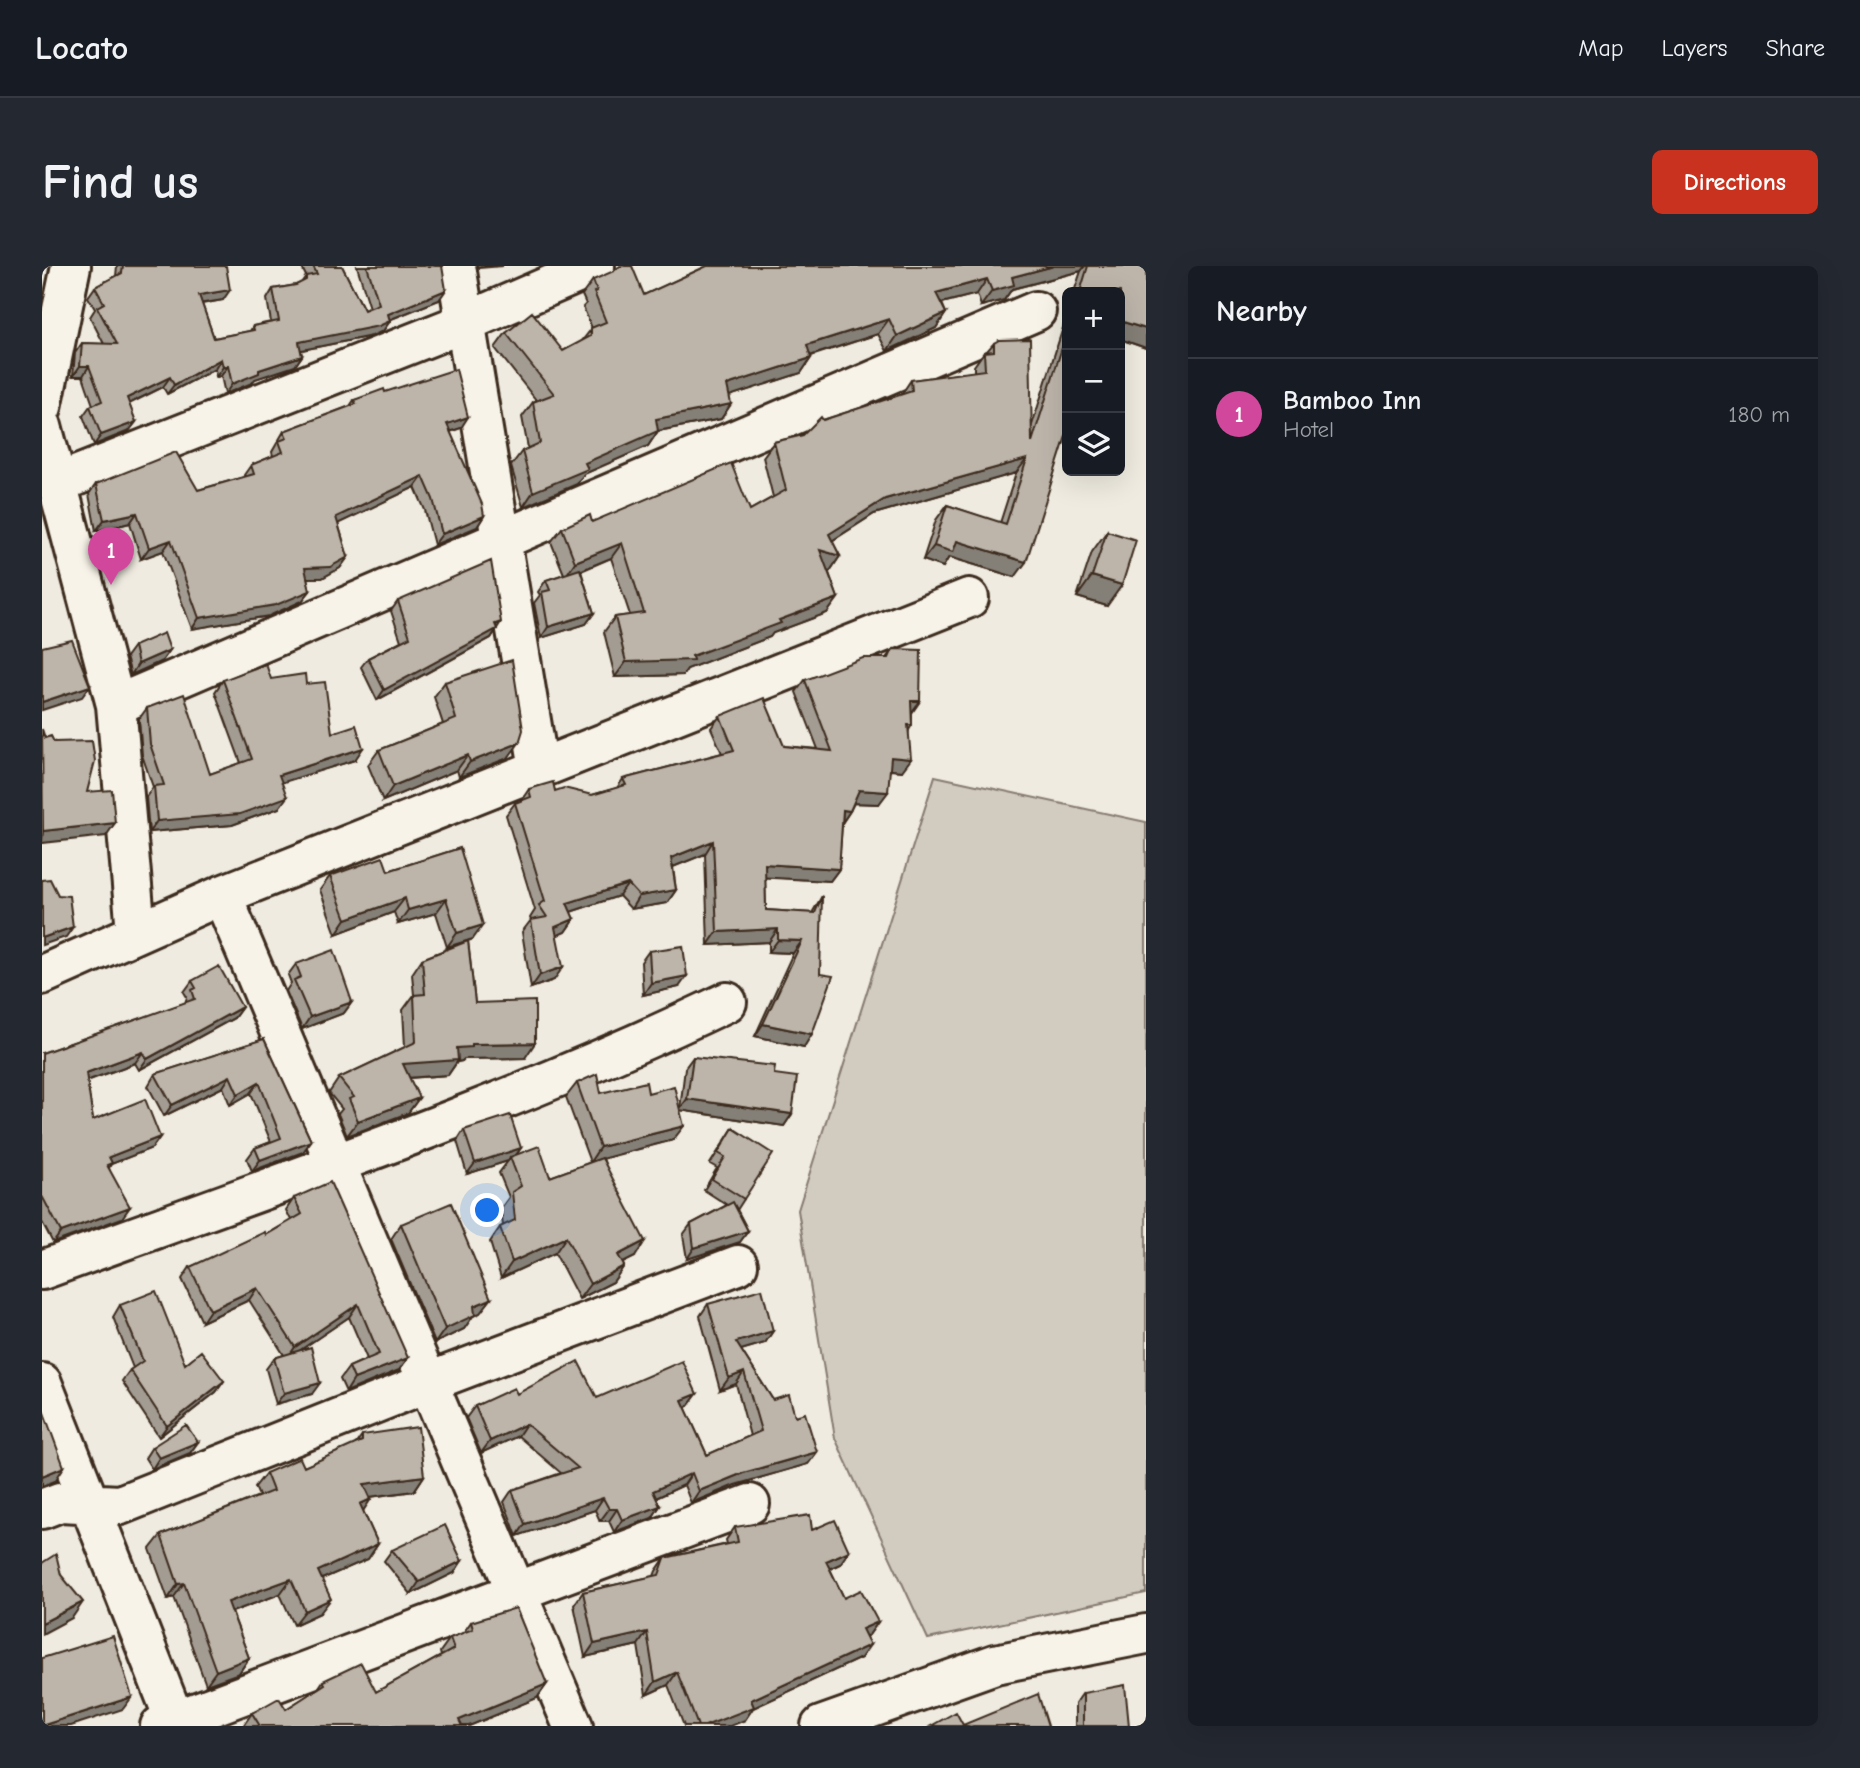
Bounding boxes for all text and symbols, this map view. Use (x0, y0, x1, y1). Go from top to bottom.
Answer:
text: Locato (35, 29, 128, 67)
text: Map (1578, 34, 1624, 62)
text: Layers (1662, 34, 1727, 62)
text: Share (1765, 34, 1825, 62)
button: Directions (1652, 150, 1818, 214)
text: Find us (42, 154, 198, 210)
map controls (1062, 287, 1125, 476)
button: + (1062, 287, 1125, 350)
text: Nearby (1216, 294, 1307, 329)
button: − (1062, 350, 1125, 413)
text: Bamboo Inn (1283, 386, 1421, 416)
text: 1 (1234, 401, 1244, 428)
text: 180 m (1728, 401, 1790, 428)
button: layers (1062, 413, 1125, 476)
text: Hotel (1283, 416, 1334, 443)
pin: 1 (88, 527, 134, 585)
your location (470, 1193, 504, 1227)

